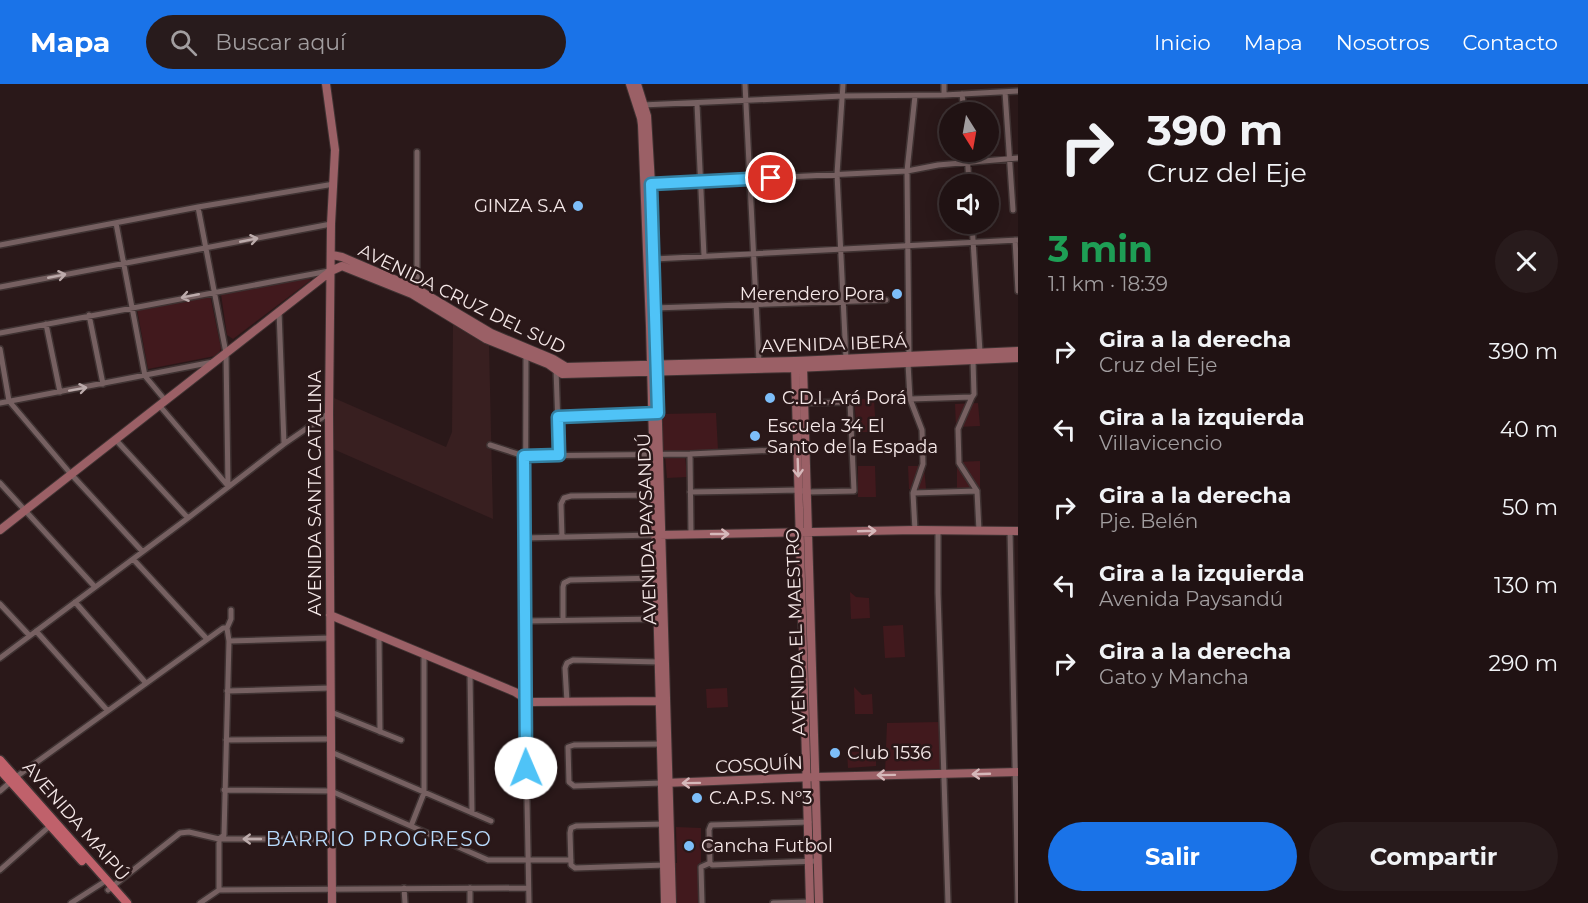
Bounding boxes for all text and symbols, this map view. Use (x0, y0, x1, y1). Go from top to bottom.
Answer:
search box (146, 15, 566, 69)
text: Mapa (30, 25, 110, 59)
icon: search (167, 26, 200, 59)
text: Buscar aquí (215, 29, 346, 56)
text: Inicio (1154, 30, 1211, 55)
text: Mapa (1244, 30, 1303, 55)
text: Nosotros (1336, 30, 1429, 55)
text: Contacto (1462, 30, 1558, 55)
north arrow (939, 102, 999, 162)
map controls (939, 102, 999, 234)
text: 390 m (1147, 104, 1283, 156)
icon: right (1048, 108, 1126, 186)
pin (745, 152, 796, 203)
text: Cruz del Eje (1147, 156, 1307, 189)
icon: arrive (754, 161, 787, 194)
button: sound (939, 174, 999, 234)
place label: GINZA S.A (474, 195, 566, 217)
marker: GINZA S.A (571, 199, 585, 213)
text: 3 min (1048, 227, 1153, 271)
button: close (1495, 230, 1558, 293)
one-way arrow (239, 234, 258, 245)
street label: AVENIDA CRUZ DEL SUD (355, 239, 569, 359)
one-way arrow (47, 270, 67, 281)
text: 1.1 km · 18:39 (1048, 272, 1168, 296)
place label: Merendero Pora (740, 283, 885, 305)
marker: Merendero Pora (890, 287, 904, 301)
one-way arrow (181, 291, 201, 302)
text: Gira a la derecha (1099, 326, 1291, 353)
street label: AVENIDA IBERÁ (761, 330, 907, 358)
icon: right (1048, 335, 1081, 368)
text: 390 m (1489, 338, 1558, 365)
text: Cruz del Eje (1099, 353, 1217, 377)
street label: AVENIDA SANTA CATALINA (304, 370, 326, 616)
one-way arrow (68, 383, 87, 394)
place label: C.D.I. Ará Porá (782, 387, 907, 409)
marker: C.D.I. Ará Porá (763, 391, 777, 405)
text: Gira a la izquierda (1099, 404, 1305, 431)
icon: left (1048, 413, 1081, 446)
place label: Escuela 34 El Santo de la Espada (767, 415, 938, 458)
text: 40 m (1500, 416, 1558, 443)
marker: Escuela 34 El Santo de la Espada (748, 429, 762, 443)
text: Villavicencio (1099, 431, 1222, 455)
street label: AVENIDA PAYSANDÚ (633, 433, 661, 625)
one-way arrow (793, 458, 804, 478)
text: Gira a la derecha (1099, 482, 1291, 509)
icon: right (1048, 491, 1081, 524)
text: 50 m (1502, 494, 1558, 521)
text: Pje. Belén (1099, 509, 1198, 533)
one-way arrow (856, 525, 876, 536)
one-way arrow (710, 528, 730, 540)
street label: AVENIDA EL MAESTRO (781, 528, 811, 736)
text: Gira a la izquierda (1099, 560, 1305, 587)
icon: left (1048, 569, 1081, 602)
text: 130 m (1494, 572, 1558, 599)
text: Avenida Paysandú (1099, 587, 1283, 611)
text: Gira a la derecha (1099, 638, 1291, 665)
icon: right (1048, 647, 1081, 680)
text: 290 m (1488, 650, 1558, 677)
text: Gato y Mancha (1099, 665, 1249, 689)
position arrow (494, 736, 558, 800)
place label: Club 1536 (847, 742, 931, 764)
marker: Club 1536 (828, 746, 842, 760)
street label: COSQUÍN (715, 752, 803, 778)
street label: AVENIDA MAIPÚ (18, 757, 134, 885)
one-way arrow (972, 768, 992, 779)
one-way arrow (876, 769, 896, 781)
one-way arrow (682, 777, 702, 789)
place label: C.A.P.S. Nº3 (709, 787, 812, 809)
marker: C.A.P.S. Nº3 (690, 791, 704, 805)
button: Salir (1048, 822, 1297, 891)
button: Compartir (1309, 822, 1558, 891)
district label: BARRIO PROGRESO (266, 827, 492, 851)
one-way arrow (242, 833, 262, 845)
place label: Cancha Futbol (701, 835, 833, 857)
marker: Cancha Futbol (682, 839, 696, 853)

